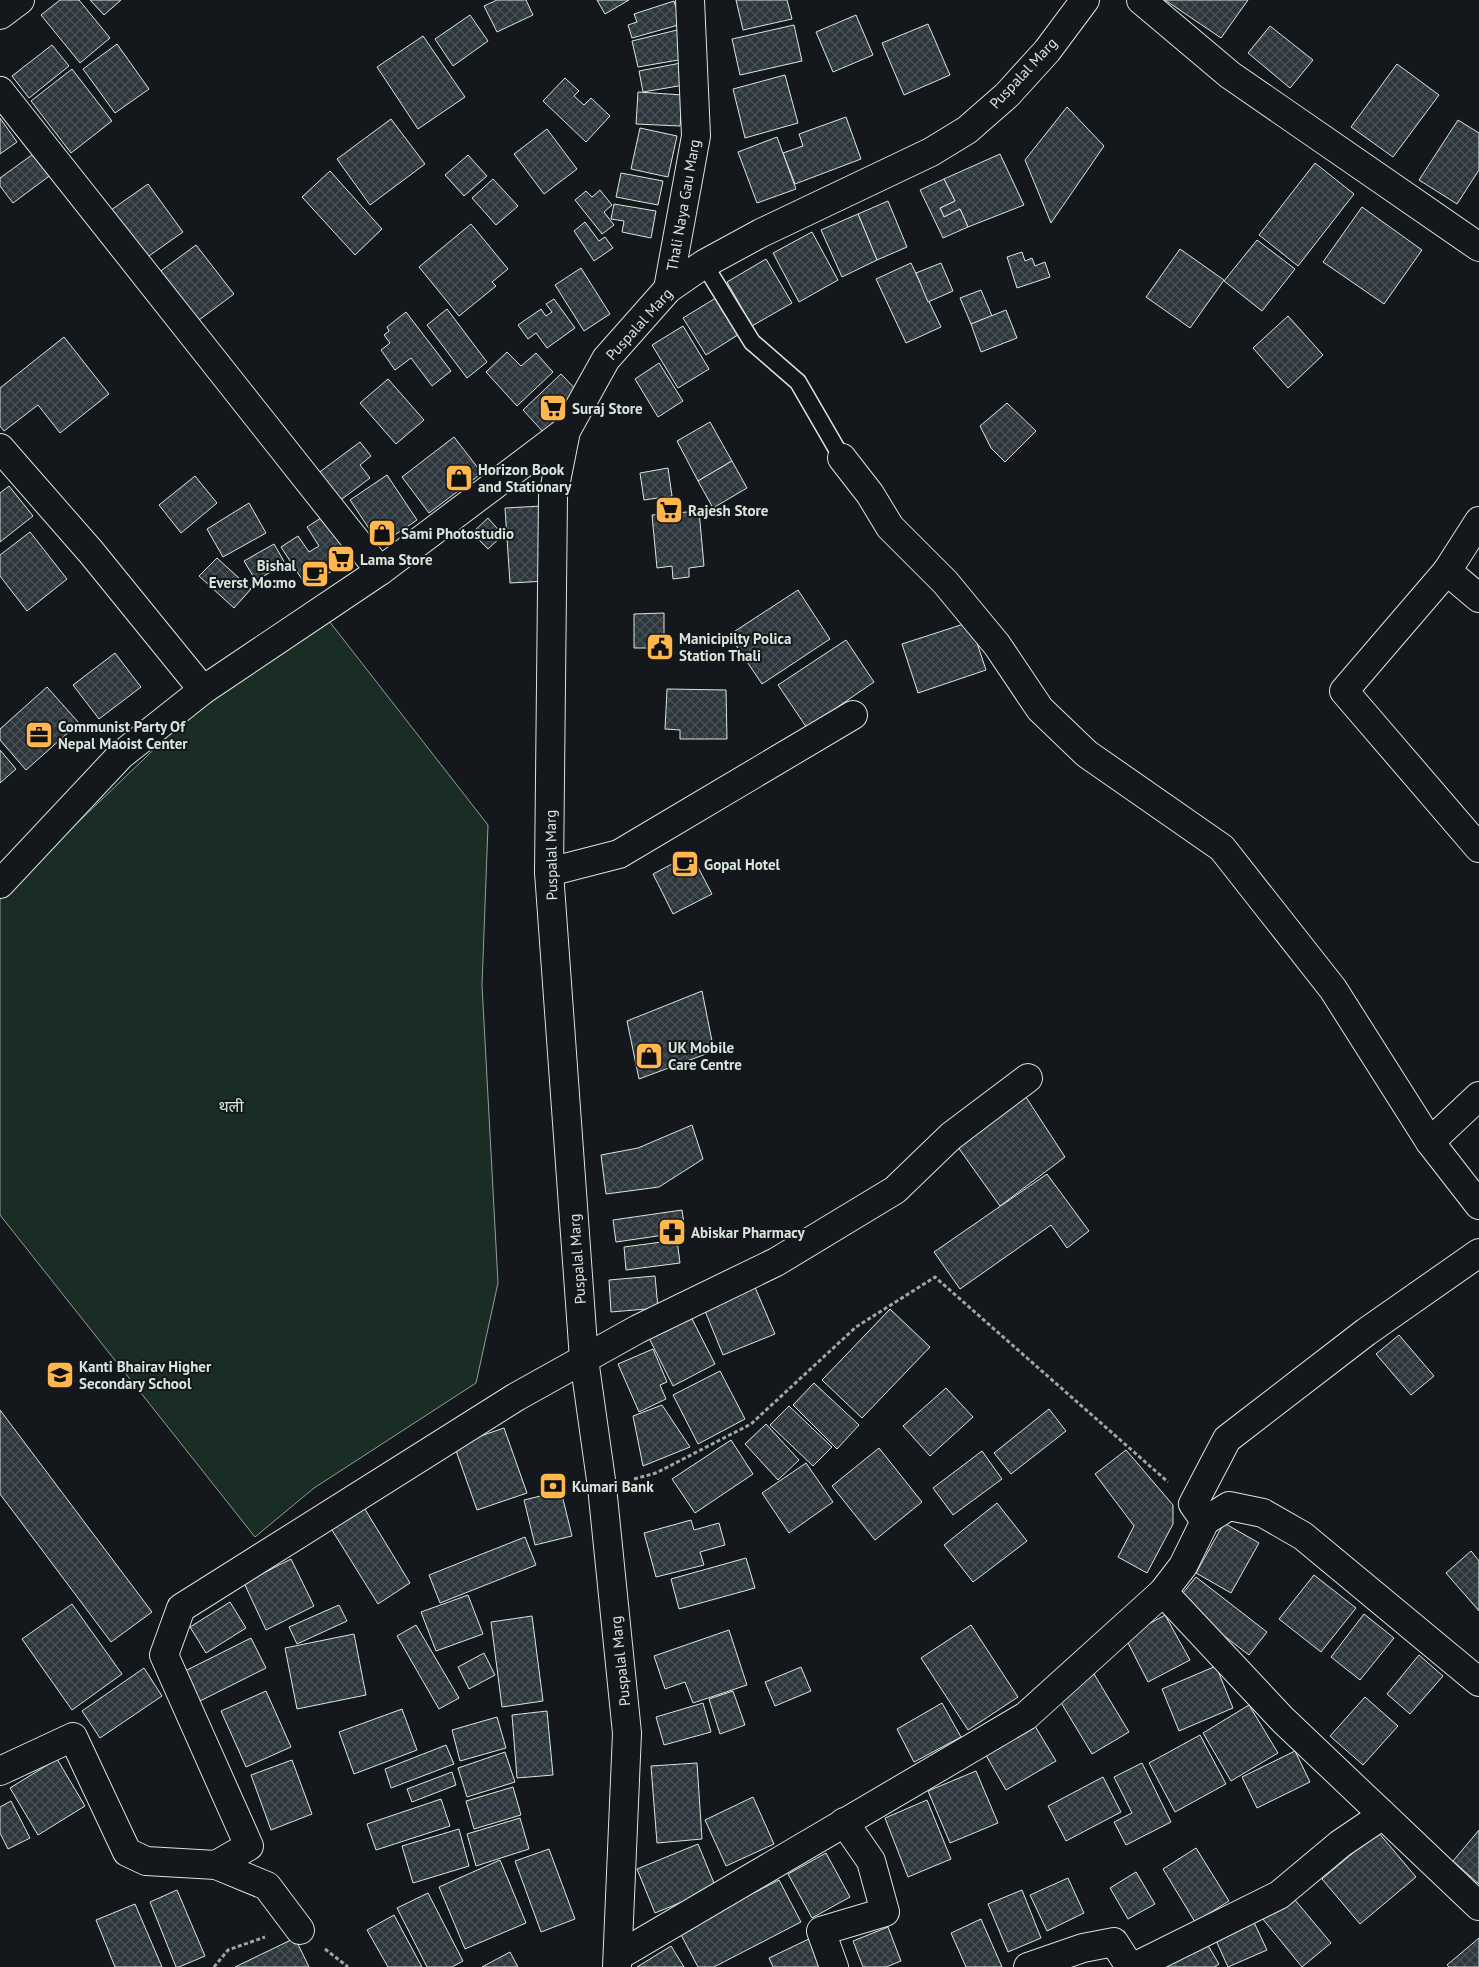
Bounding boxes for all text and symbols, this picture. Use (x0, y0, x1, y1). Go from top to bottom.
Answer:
street label: Puspalal Marg (985, 33, 1061, 113)
street label: Thali Naya Gau Marg (662, 138, 704, 272)
street label: Puspalal Marg (602, 284, 676, 364)
supermarket icon: Suraj Store (538, 393, 568, 423)
place label: Suraj Store (572, 399, 643, 418)
place label: Horizon Book and Stationary (478, 460, 572, 496)
shop icon: Horizon Book and Stationary (444, 463, 474, 493)
supermarket icon: Rajesh Store (654, 495, 684, 525)
place label: Rajesh Store (688, 501, 769, 520)
shop icon: Sami Photostudio (367, 518, 397, 548)
place label: Sami Photostudio (401, 524, 514, 543)
supermarket icon: Lama Store (326, 544, 356, 574)
place label: Lama Store (360, 550, 433, 569)
place label: Bishal Everst Mo:mo (209, 556, 297, 592)
cafe icon: Bishal Everst Mo:mo (300, 559, 330, 589)
place label: Manicipilty Polica Station Thali (679, 629, 792, 665)
public building icon: Manicipilty Polica Station Thali (645, 632, 675, 662)
place label: Communist Party Of Nepal Maoist Center (58, 717, 188, 753)
office icon: Communist Party Of Nepal Maoist Center (24, 720, 54, 750)
street label: Puspalal Marg (541, 810, 561, 900)
cafe icon: Gopal Hotel (670, 849, 700, 879)
place label: Gopal Hotel (704, 855, 781, 874)
place label: UK Mobile Care Centre (668, 1038, 742, 1074)
shop icon: UK Mobile Care Centre (634, 1041, 664, 1071)
district label: थली (218, 1096, 244, 1116)
street label: Puspalal Marg (564, 1213, 590, 1305)
pharmacy icon: Abiskar Pharmacy (657, 1217, 687, 1247)
place label: Abiskar Pharmacy (691, 1223, 806, 1242)
place label: Kanti Bhairav Higher Secondary School (79, 1357, 212, 1393)
school or university icon: Kanti Bhairav Higher Secondary School (45, 1360, 75, 1390)
bank icon: Kumari Bank (538, 1471, 568, 1501)
place label: Kumari Bank (572, 1477, 654, 1496)
street label: Puspalal Marg (606, 1615, 634, 1707)

